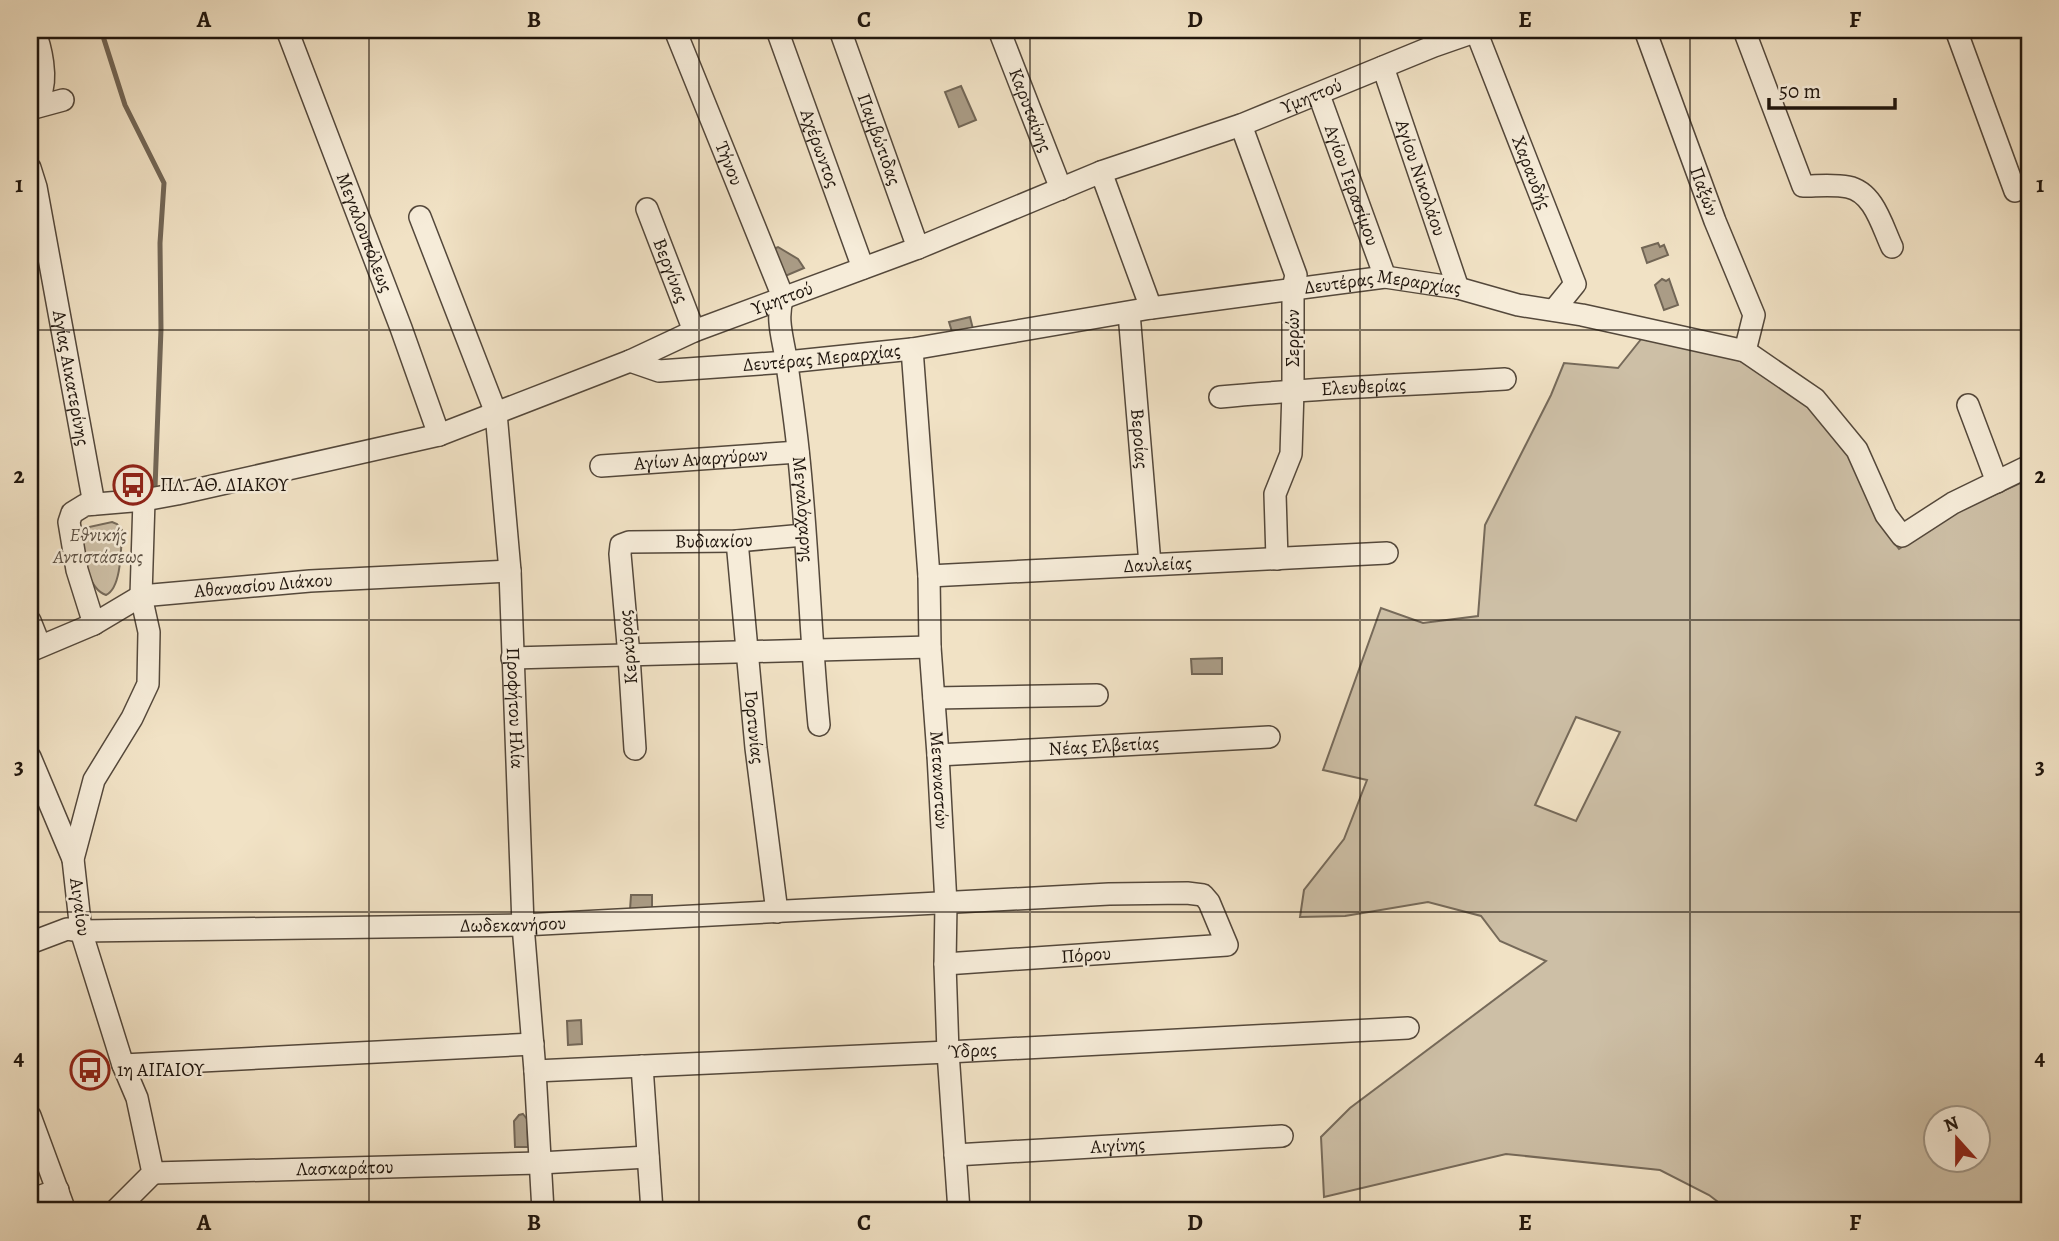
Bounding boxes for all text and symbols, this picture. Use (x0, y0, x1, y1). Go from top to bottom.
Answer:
text: A (196, 4, 212, 35)
text: B (527, 4, 541, 35)
text: C (857, 4, 871, 35)
text: D (1187, 4, 1203, 35)
text: E (1518, 4, 1532, 35)
text: F (1849, 4, 1862, 35)
street label: Καρυταίνης (1002, 64, 1058, 156)
scale bar (1769, 66, 1895, 110)
street label: Υμηττού (1276, 72, 1346, 120)
text: 50 m (1779, 77, 1821, 105)
street label: Παμβώτιδας (851, 90, 908, 189)
street label: Αχέρωντος (793, 105, 846, 192)
street label: Αγίου Νικολάου (1388, 115, 1452, 240)
street label: Αγίου Γερασίμου (1318, 120, 1386, 249)
street label: Χαραυδής (1505, 132, 1558, 213)
street label: Τήνου (708, 138, 750, 189)
street label: Παξών (1683, 163, 1725, 220)
text: 1 (15, 169, 23, 200)
street label: Μεγαλουπόλεως (330, 169, 399, 296)
text: 1 (2036, 169, 2044, 200)
street label: Βεργίνας (646, 235, 695, 307)
street label: Δευτέρας Μεραρχίας (1303, 263, 1463, 301)
street label: Υμηττού (747, 275, 817, 322)
street label: Αγίας Αικατερίνης (46, 307, 96, 448)
street label: Σερρών (1280, 309, 1306, 367)
street label: Δευτέρας Μεραρχίας (742, 337, 902, 378)
street label: Ελευθερίας (1320, 372, 1407, 402)
street label: Βεροίας (1124, 407, 1155, 470)
street label: Αγίων Αναργύρων (632, 441, 769, 477)
street label: Μεγαλόχαρης (786, 455, 820, 563)
text: 2 (13, 460, 25, 491)
text: 2 (2034, 460, 2046, 491)
bus stop icon: ΠΛ. ΑΘ. ΔΙΑΚΟΥ (112, 464, 154, 506)
place label: ΠΛ. ΑΘ. ΔΙΑΚΟΥ (160, 472, 289, 498)
park label: Εθνικής Αντιστάσεως (52, 522, 143, 570)
street label: Βυδιακίου (675, 527, 754, 555)
street label: Δαυλείας (1123, 550, 1192, 579)
street label: Αθανασίου Διάκου (192, 567, 333, 604)
street label: Κερκύρας (612, 609, 644, 685)
street label: Προφήτου Ηλία (500, 647, 530, 769)
street label: Γορτυνίας (738, 689, 771, 766)
street label: Μεταναστών (923, 730, 955, 830)
street label: Νέας Ελβετίας (1048, 730, 1160, 762)
text: 3 (14, 751, 24, 782)
text: 3 (2035, 751, 2045, 782)
street label: Αιγαίου (63, 875, 97, 938)
street label: Δωδεκανήσου (460, 910, 567, 939)
street label: Πόρου (1060, 940, 1112, 970)
street label: Ύδρας (948, 1036, 998, 1065)
text: 4 (14, 1042, 25, 1073)
text: 4 (2035, 1042, 2046, 1073)
bus stop icon: 1η ΑΙΓΑΙΟΥ (69, 1049, 111, 1091)
place label: 1η ΑΙΓΑΙΟΥ (117, 1057, 205, 1083)
north arrow (1923, 1104, 1993, 1174)
text: N (1940, 1109, 1963, 1139)
street label: Αιγίνης (1089, 1131, 1146, 1160)
street label: Λασκαράτου (295, 1154, 394, 1182)
text: A (196, 1207, 212, 1238)
text: B (527, 1207, 541, 1238)
text: C (857, 1207, 871, 1238)
text: D (1187, 1207, 1203, 1238)
text: E (1518, 1207, 1532, 1238)
text: F (1849, 1207, 1862, 1238)

